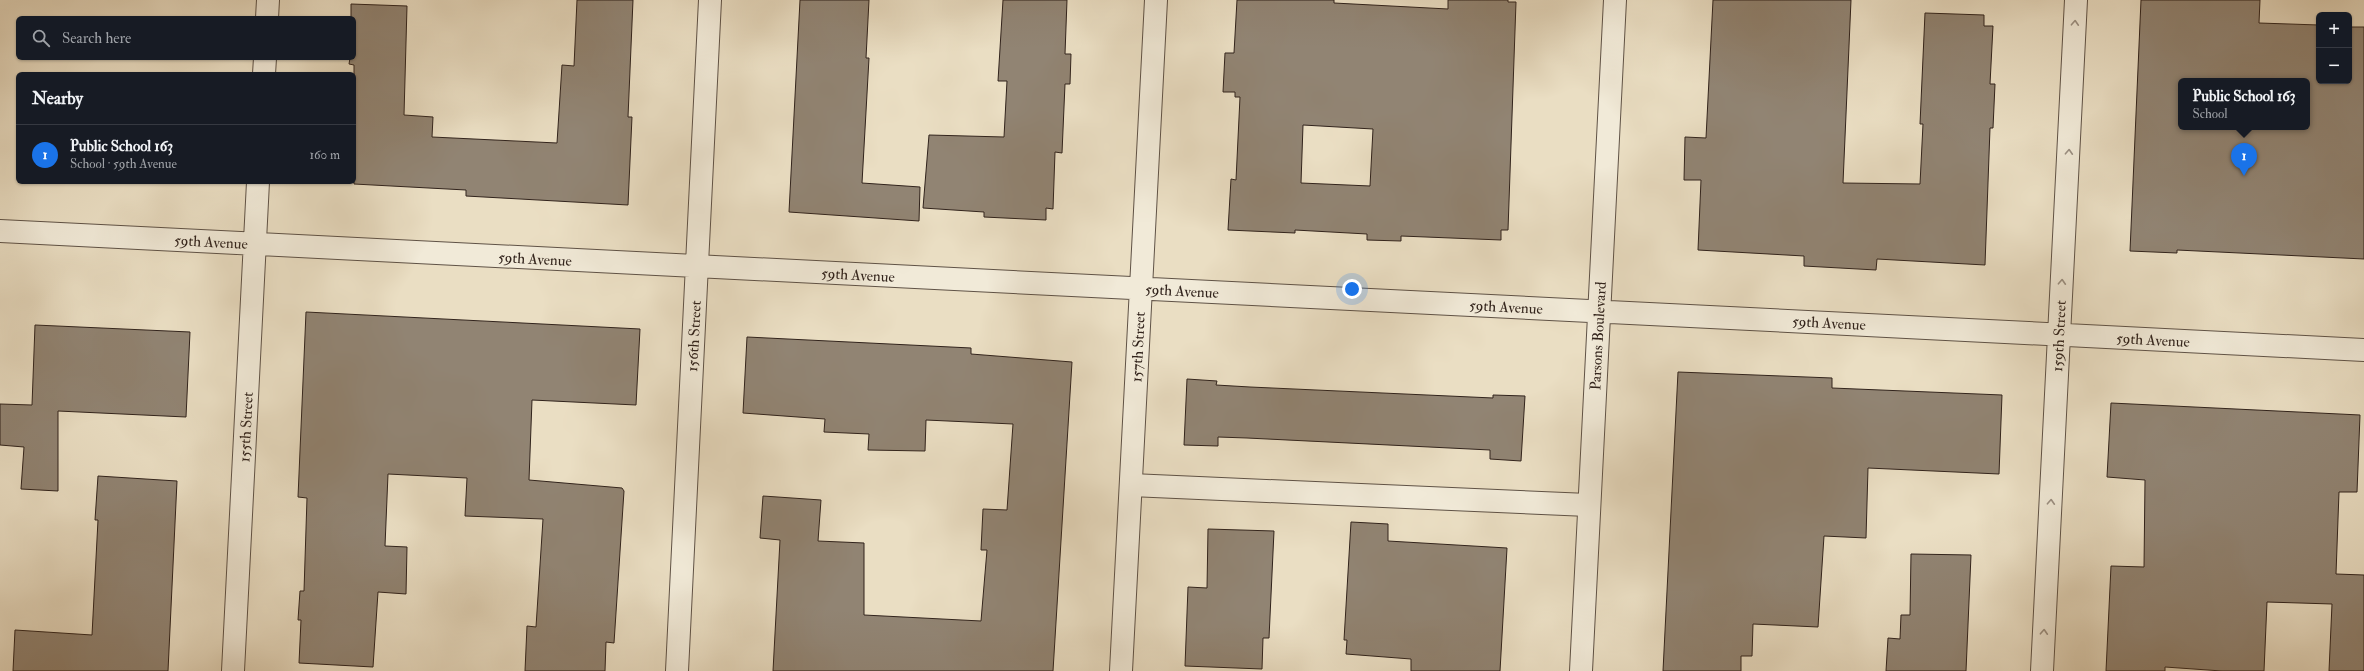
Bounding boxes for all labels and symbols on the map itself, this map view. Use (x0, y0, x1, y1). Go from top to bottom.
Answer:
one-way arrow (2071, 20, 2079, 26)
pin: 1 (2231, 143, 2257, 176)
one-way arrow (2064, 149, 2073, 155)
street label: 59th Avenue (174, 231, 248, 254)
street label: 59th Avenue (498, 248, 572, 271)
street label: 59th Avenue (821, 264, 895, 287)
your location (1342, 279, 1362, 299)
one-way arrow (2058, 279, 2067, 285)
street label: 59th Avenue (1145, 280, 1219, 303)
street label: Parsons Boulevard (1586, 281, 1611, 391)
street label: 59th Avenue (1469, 296, 1543, 319)
street label: 156th Street (683, 300, 706, 372)
street label: 159th Street (2048, 300, 2071, 372)
street label: 157th Street (1127, 311, 1150, 383)
street label: 59th Avenue (1792, 312, 1866, 335)
street label: 59th Avenue (2116, 329, 2190, 352)
street label: 155th Street (235, 391, 258, 463)
one-way arrow (2046, 499, 2055, 505)
one-way arrow (2040, 629, 2049, 635)

